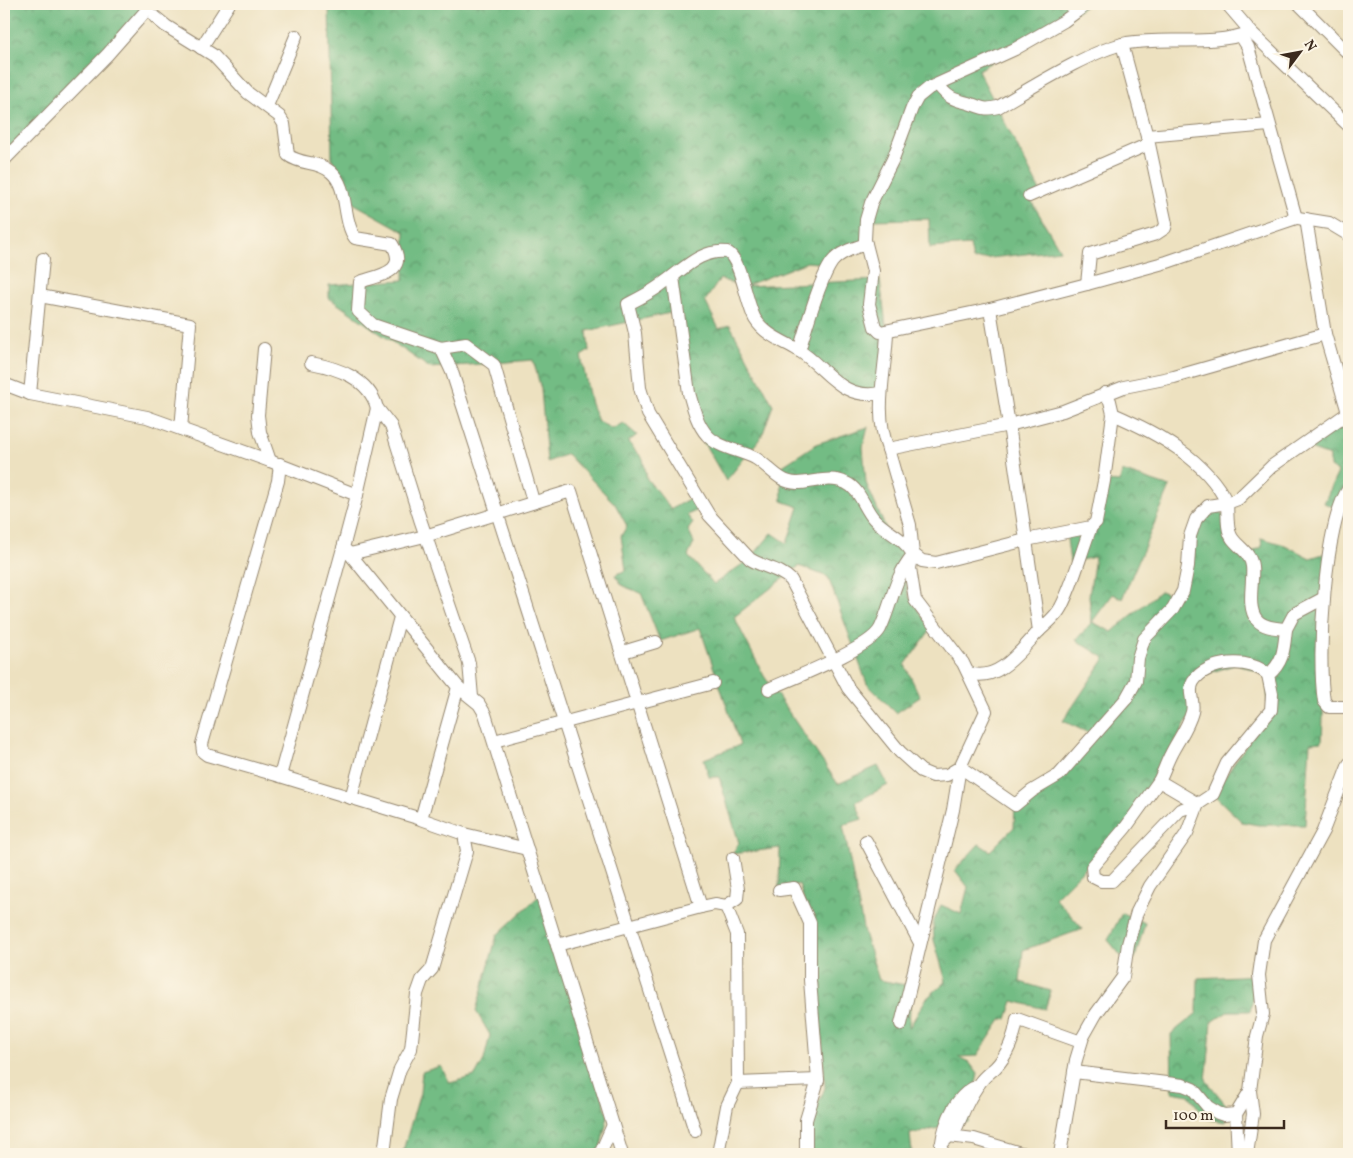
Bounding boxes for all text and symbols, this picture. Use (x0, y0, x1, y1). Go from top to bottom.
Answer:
north arrow (1276, 28, 1326, 78)
text: N (1299, 37, 1321, 55)
scale bar (1166, 1098, 1283, 1130)
text: 100 m (1173, 1106, 1213, 1127)

